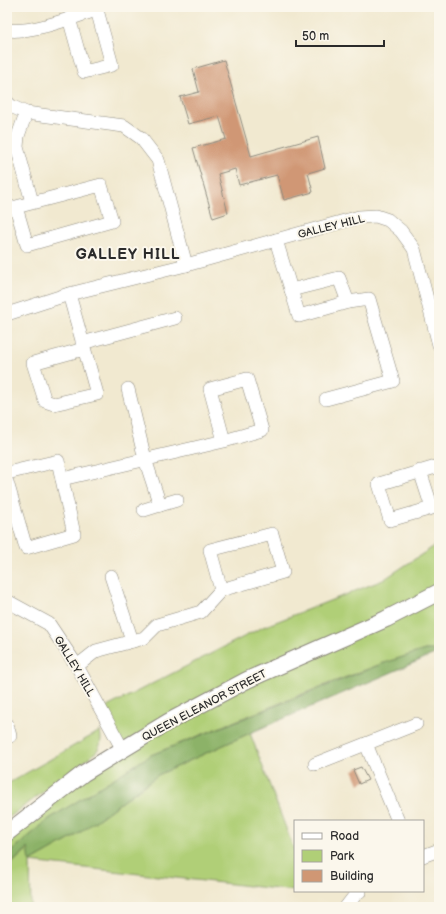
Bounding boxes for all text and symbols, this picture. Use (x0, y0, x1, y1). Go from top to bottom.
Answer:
scale bar (296, 22, 384, 48)
text: 50 m (302, 29, 329, 44)
street label: GALLEY HILL (296, 212, 366, 241)
district label: GALLEY HILL (76, 245, 180, 264)
street label: GALLEY HILL (51, 634, 98, 699)
street label: QUEEN ELEANOR STREET (140, 667, 269, 744)
legend (294, 820, 424, 892)
text: Road (330, 829, 359, 844)
text: Park (330, 849, 354, 864)
text: Building (330, 869, 374, 884)

